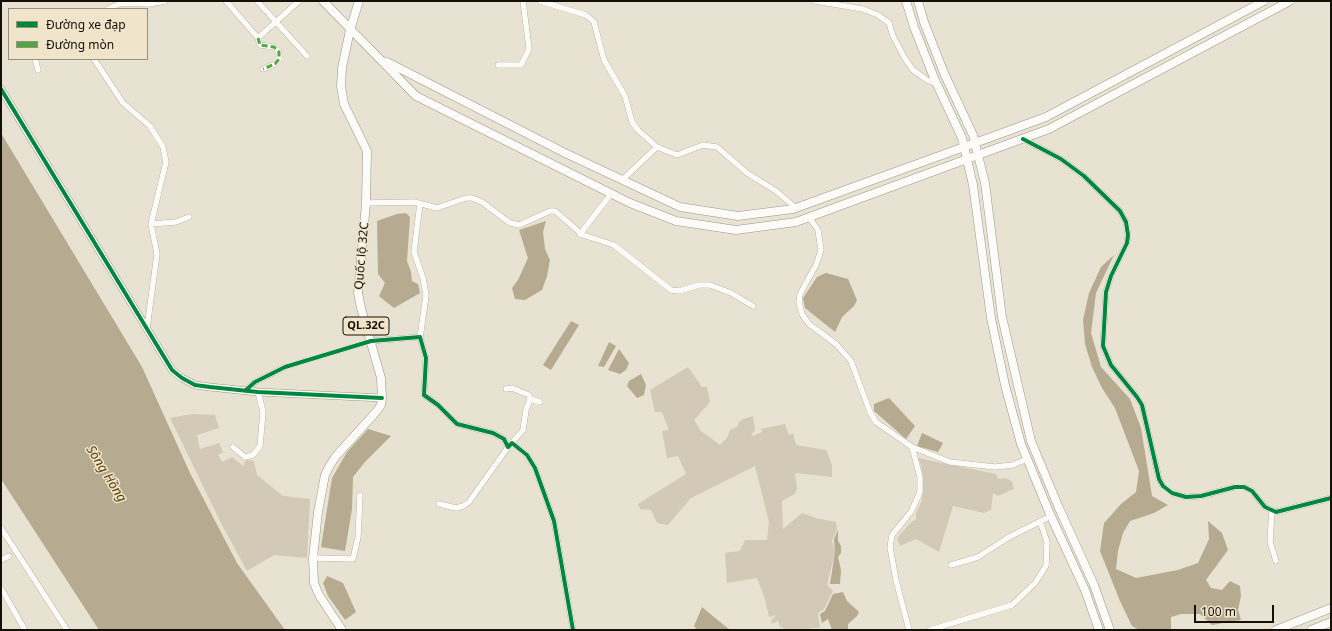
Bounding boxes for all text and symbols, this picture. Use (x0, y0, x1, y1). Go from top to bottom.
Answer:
legend (8, 8, 148, 60)
text: Đường xe đạp (46, 16, 126, 33)
text: Đường mòn (46, 36, 114, 53)
street label: Quốc lộ 32C (352, 222, 372, 290)
road number: QL.32C (343, 317, 389, 335)
water label: Sông Hồng (83, 443, 129, 505)
scale bar (1196, 597, 1276, 623)
text: 100 m (1201, 603, 1236, 620)

